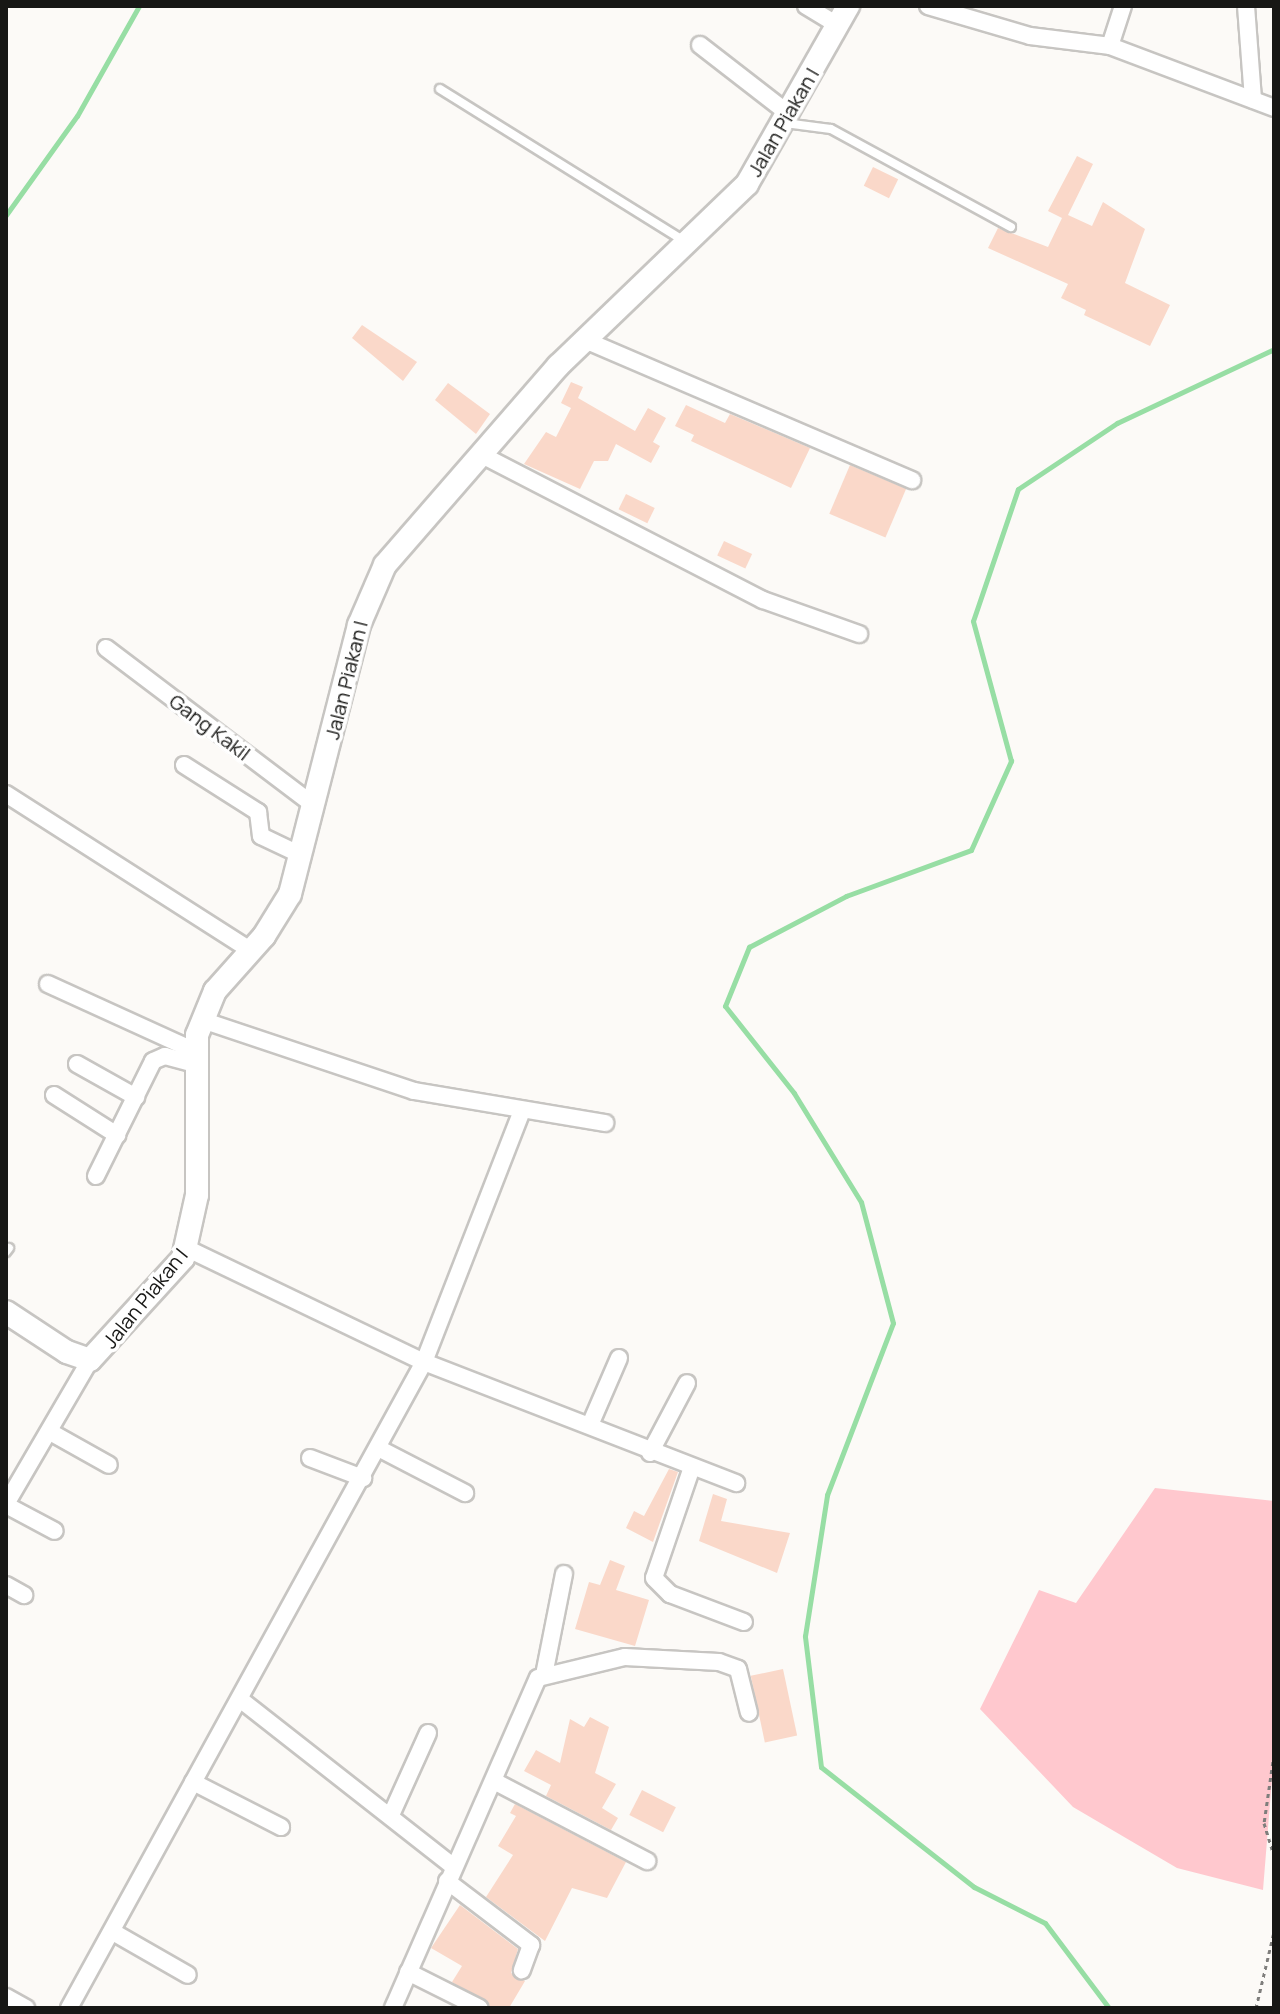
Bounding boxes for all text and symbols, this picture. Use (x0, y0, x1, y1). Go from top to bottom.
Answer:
street label: Jalan Piakan I (742, 63, 824, 181)
street label: Jalan Piakan I (320, 618, 372, 742)
street label: Gang Kakil (165, 689, 255, 765)
street label: Jalan Piakan I (97, 1243, 193, 1353)

